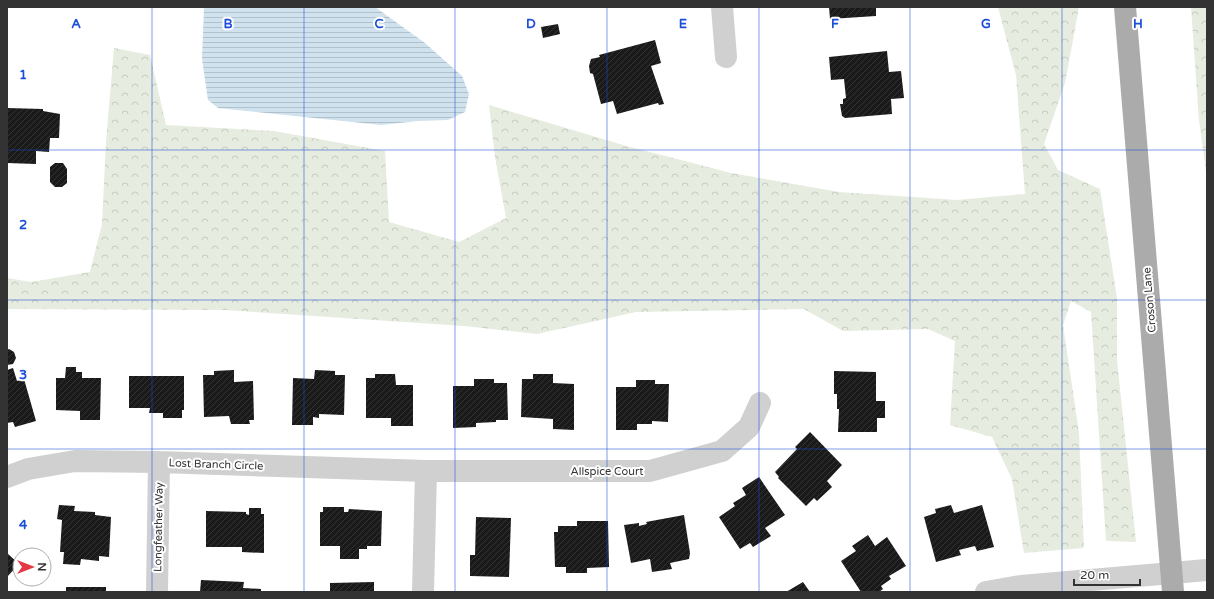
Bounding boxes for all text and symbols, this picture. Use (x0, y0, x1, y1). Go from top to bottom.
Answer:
text: A (71, 16, 81, 32)
text: B (223, 16, 233, 32)
text: C (374, 16, 384, 32)
text: D (526, 16, 536, 32)
text: E (679, 16, 687, 32)
text: F (831, 16, 839, 32)
text: G (981, 16, 991, 32)
text: H (1133, 16, 1143, 32)
text: 1 (19, 67, 27, 83)
text: 2 (19, 217, 27, 233)
street label: Croson Lane (1140, 267, 1159, 333)
text: 3 (19, 367, 27, 383)
street label: Lost Branch Circle (168, 456, 264, 473)
street label: Allspice Court (571, 465, 643, 478)
street label: Longfeather Way (151, 482, 166, 572)
text: 4 (19, 517, 28, 533)
north arrow (12, 547, 52, 587)
scale bar (1074, 561, 1140, 587)
text: N (35, 563, 48, 571)
text: 20 m (1080, 568, 1109, 582)

